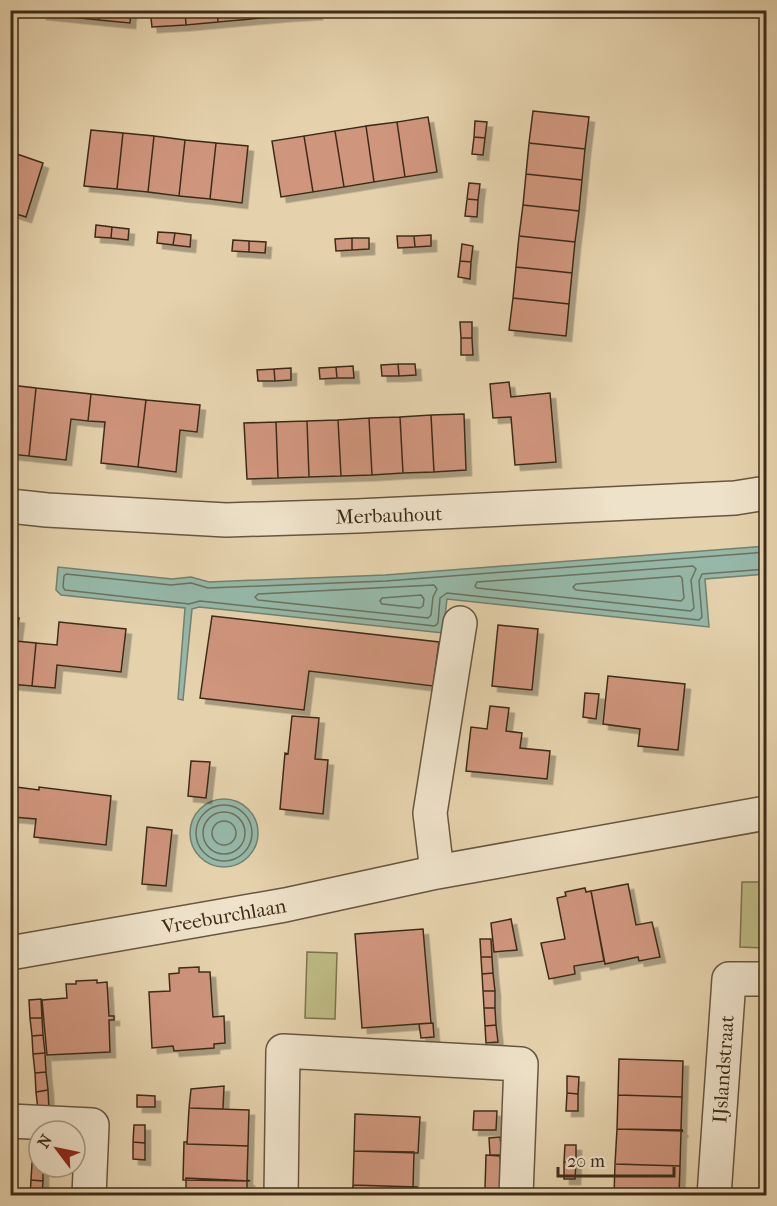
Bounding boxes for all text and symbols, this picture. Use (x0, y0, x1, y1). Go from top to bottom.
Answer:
street label: Merbauhout (335, 502, 443, 529)
street label: Vreeburchlaan (159, 894, 288, 939)
street label: IJslandstraat (708, 1014, 739, 1124)
north arrow (27, 1119, 87, 1179)
text: N (33, 1130, 56, 1151)
scale bar (558, 1140, 674, 1178)
text: 20 m (567, 1151, 605, 1172)

